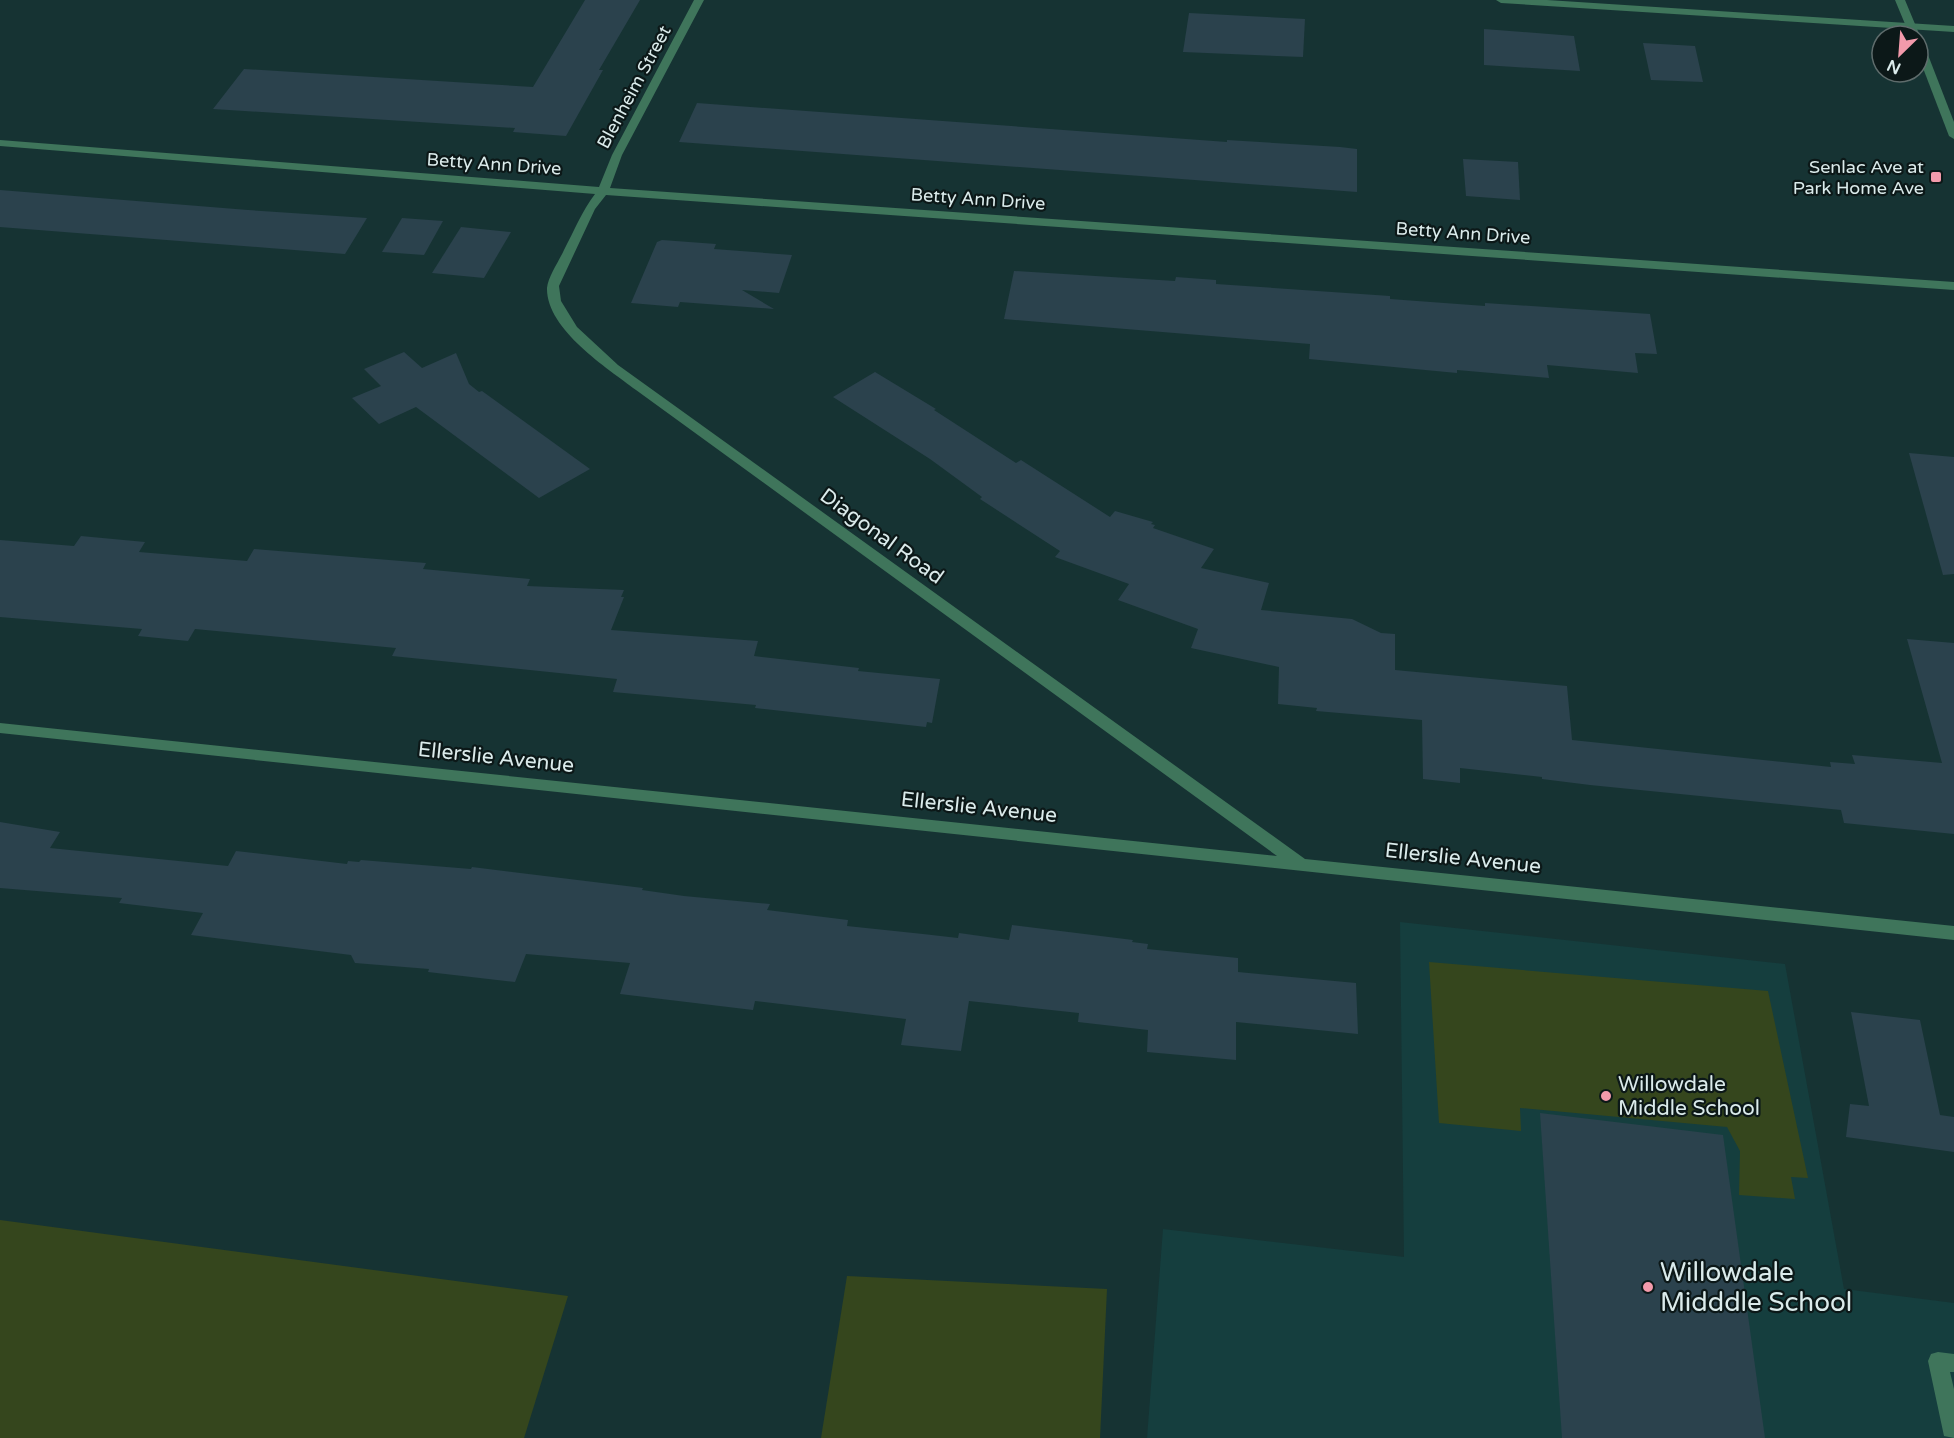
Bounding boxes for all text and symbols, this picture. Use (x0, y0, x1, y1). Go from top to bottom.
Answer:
street label: Blenheim Street (592, 22, 676, 152)
north arrow (1870, 24, 1930, 84)
text: N (1884, 55, 1904, 78)
street label: Betty Ann Drive (426, 148, 562, 180)
place label: Senlac Ave at Park Home Ave (1793, 156, 1924, 199)
marker: Senlac Ave at Park Home Ave (1929, 170, 1943, 184)
street label: Betty Ann Drive (910, 183, 1046, 215)
street label: Betty Ann Drive (1395, 217, 1531, 249)
street label: Diagonal Road (815, 483, 948, 590)
street label: Ellerslie Avenue (417, 737, 575, 778)
street label: Ellerslie Avenue (900, 787, 1058, 828)
street label: Ellerslie Avenue (1384, 838, 1542, 879)
place label: Willowdale Middle School (1618, 1072, 1760, 1121)
marker: Willowdale Middle School (1599, 1089, 1613, 1103)
place label: Willowdale Midddle School (1660, 1257, 1852, 1318)
marker: Willowdale Midddle School (1641, 1280, 1655, 1294)

